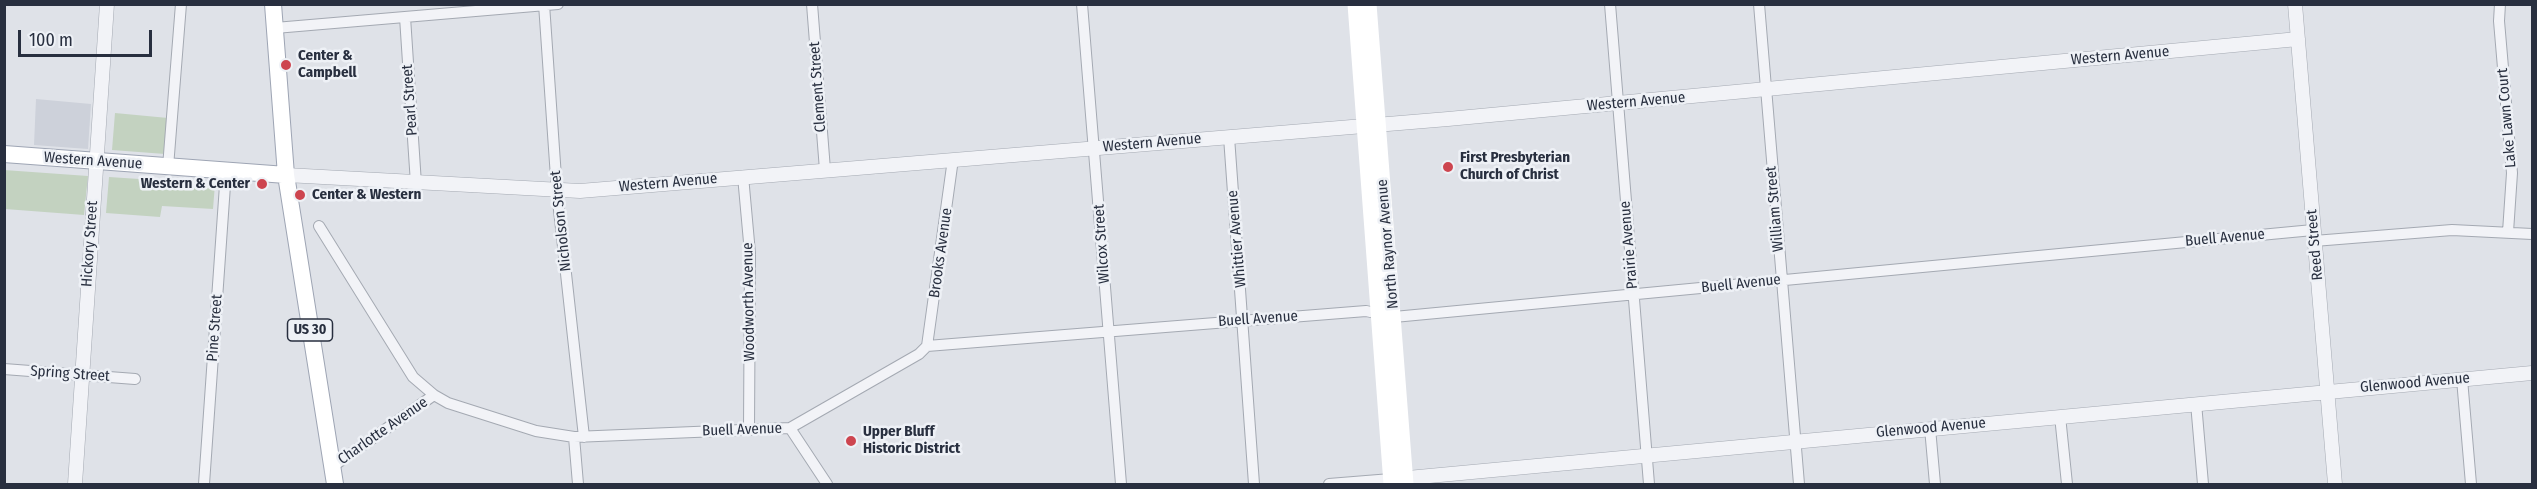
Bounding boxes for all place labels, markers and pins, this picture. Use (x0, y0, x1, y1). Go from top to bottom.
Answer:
place label: Center & Campbell (298, 47, 357, 82)
marker: Center & Campbell (279, 58, 293, 72)
place label: First Presbyterian Church of Christ (1460, 149, 1570, 184)
marker: First Presbyterian Church of Christ (1441, 160, 1455, 174)
place label: Western & Center (141, 175, 250, 193)
marker: Western & Center (255, 177, 269, 191)
place label: Center & Western (312, 186, 421, 204)
marker: Center & Western (293, 188, 307, 202)
place label: Upper Bluff Historic District (863, 423, 960, 458)
marker: Upper Bluff Historic District (844, 434, 858, 448)

